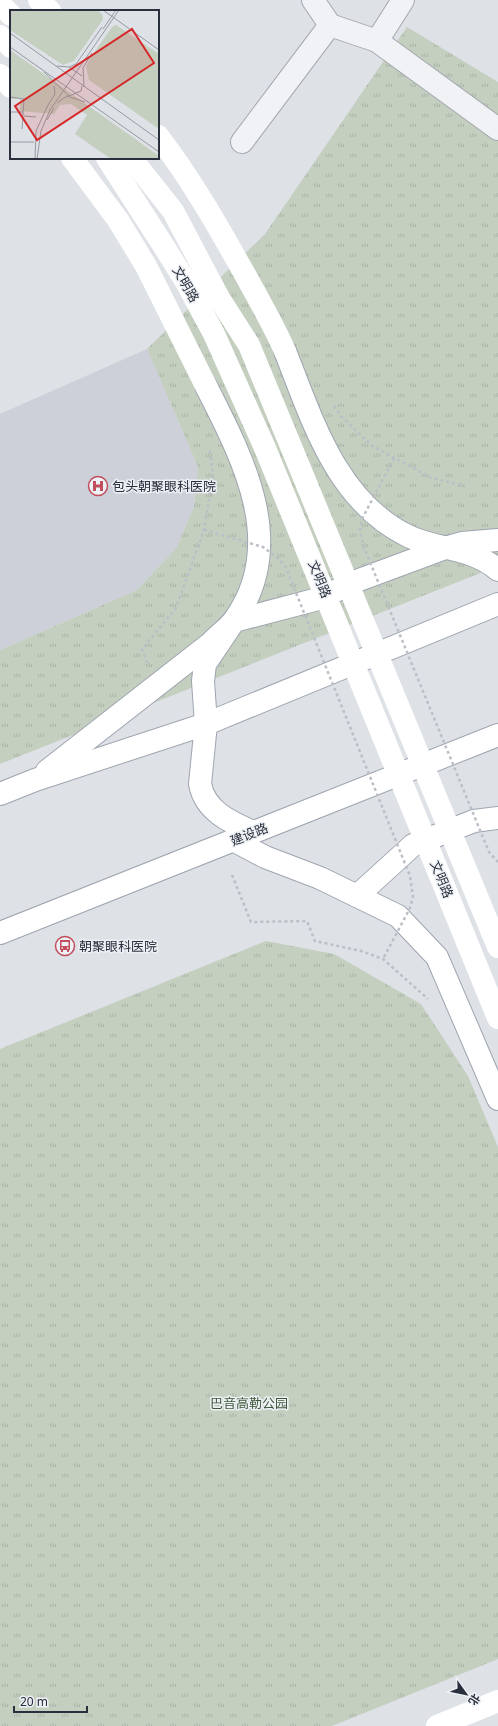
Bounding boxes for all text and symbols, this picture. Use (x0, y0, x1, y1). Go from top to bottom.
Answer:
inset map (10, 10, 159, 159)
street label: 文明路 (168, 263, 204, 305)
hospital icon: 包头朝聚眼科医院 (87, 475, 109, 497)
place label: 包头朝聚眼科医院 (112, 477, 216, 495)
street label: 文明路 (304, 558, 336, 600)
street label: 建设路 (228, 818, 270, 850)
street label: 文明路 (426, 858, 458, 900)
bus stop icon: 朝聚眼科医院 (54, 935, 76, 957)
place label: 朝聚眼科医院 (79, 937, 157, 955)
park label: 巴音高勒公园 (210, 1394, 288, 1412)
north arrow (446, 1674, 486, 1714)
scale bar (14, 1688, 87, 1714)
text: 北 (466, 1691, 484, 1708)
text: 20 m (20, 1693, 48, 1710)

